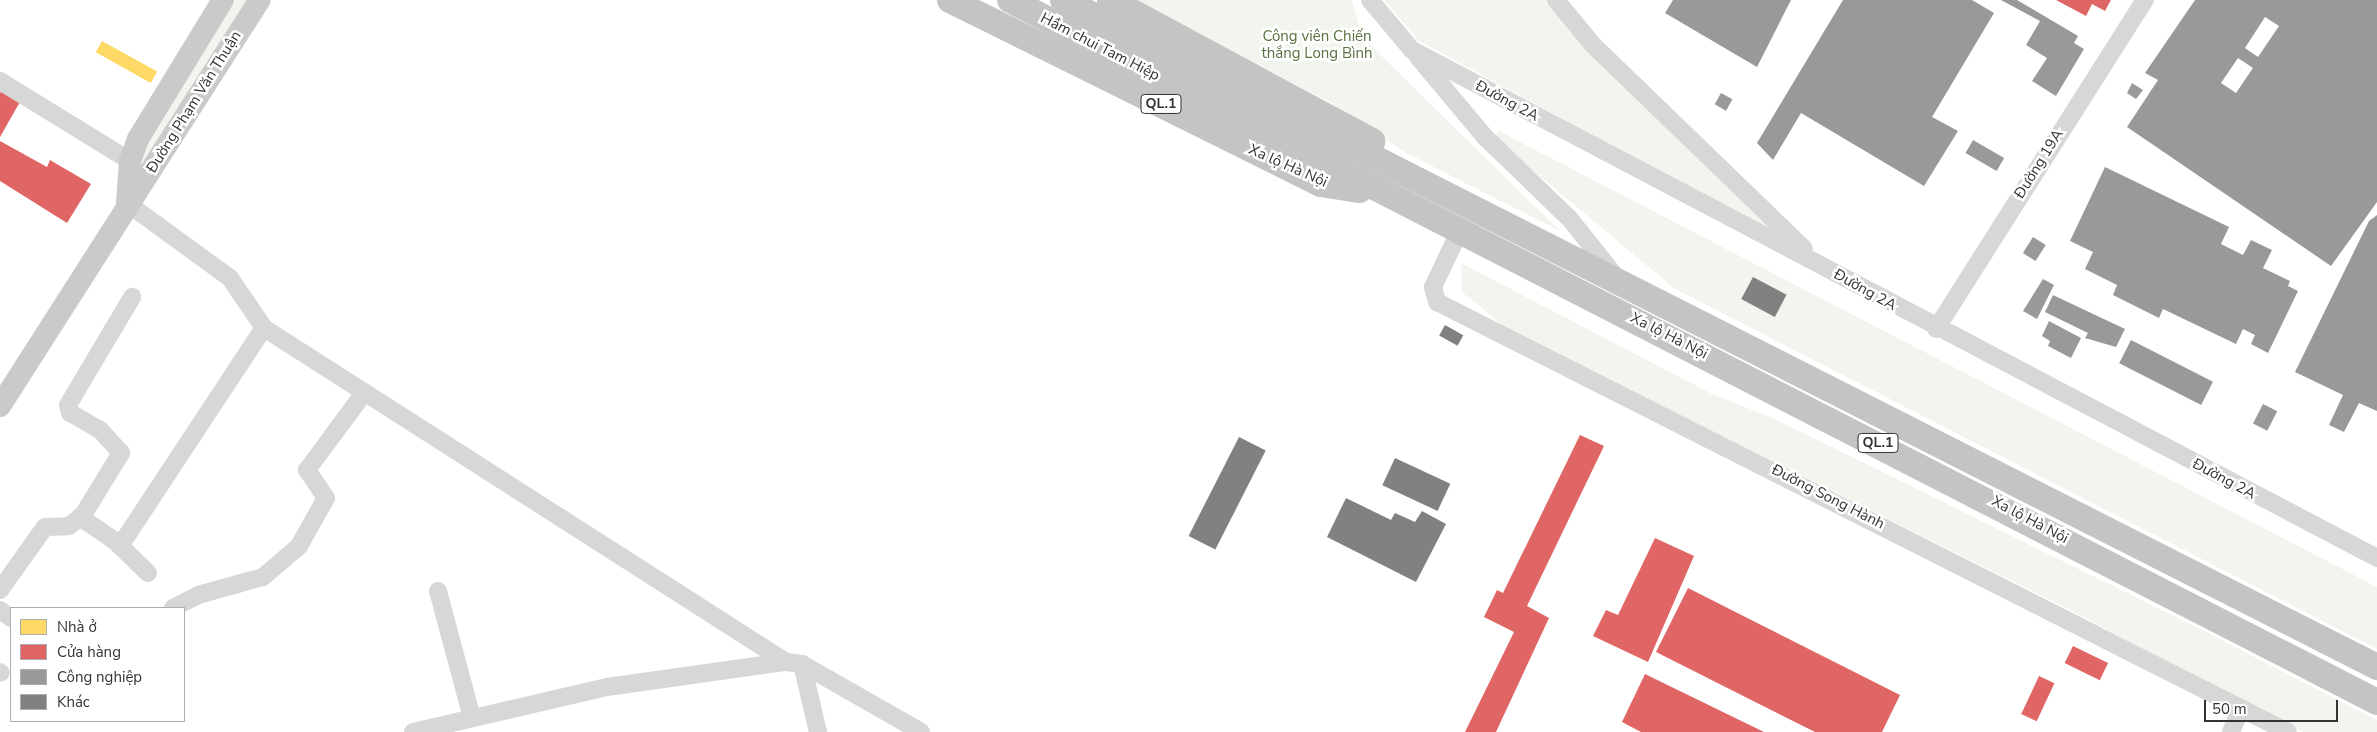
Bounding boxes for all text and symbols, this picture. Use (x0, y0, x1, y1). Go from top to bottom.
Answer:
street label: Hầm chui Tam Hiệp (1037, 9, 1163, 85)
park label: Công viên Chiến thắng Long Bình (1261, 27, 1373, 62)
street label: Đường Phạm Văn Thuận (143, 28, 245, 176)
street label: Đường 2A (1472, 77, 1542, 125)
road number: QL.1 (1140, 92, 1182, 116)
street label: Đường 19A (2011, 126, 2067, 202)
street label: Xa lộ Hà Nội (1246, 141, 1330, 191)
street label: Đường 2A (1830, 265, 1900, 315)
street label: Xa lộ Hà Nội (1627, 309, 1711, 363)
road number: QL.1 (1857, 432, 1899, 454)
street label: Đường 2A (2189, 455, 2259, 503)
street label: Đường Song Hành (1769, 461, 1887, 533)
street label: Xa lộ Hà Nội (1989, 492, 2071, 548)
legend (10, 607, 185, 722)
text: Nhà ở (57, 617, 97, 637)
text: Cửa hàng (57, 642, 121, 662)
text: Công nghiệp (57, 667, 142, 687)
scale bar (2207, 690, 2341, 722)
text: Khác (57, 692, 90, 712)
text: 50 m (2212, 699, 2247, 719)

